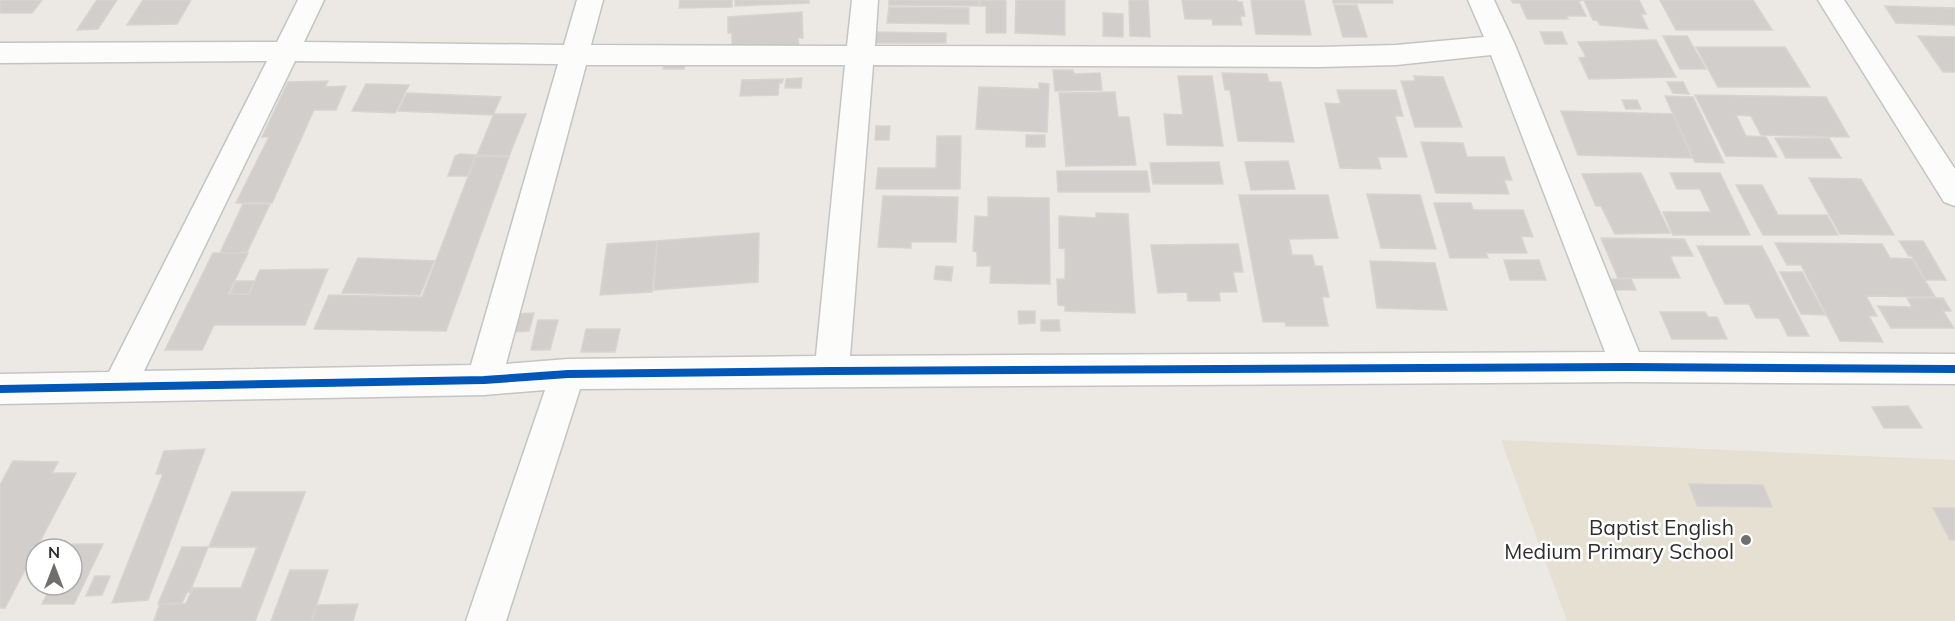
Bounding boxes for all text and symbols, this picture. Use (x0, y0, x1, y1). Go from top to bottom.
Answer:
place label: Baptist English Medium Primary School (1504, 514, 1734, 564)
marker: Baptist English Medium Primary School (1739, 533, 1753, 547)
north arrow (24, 537, 84, 597)
text: N (48, 542, 60, 562)

